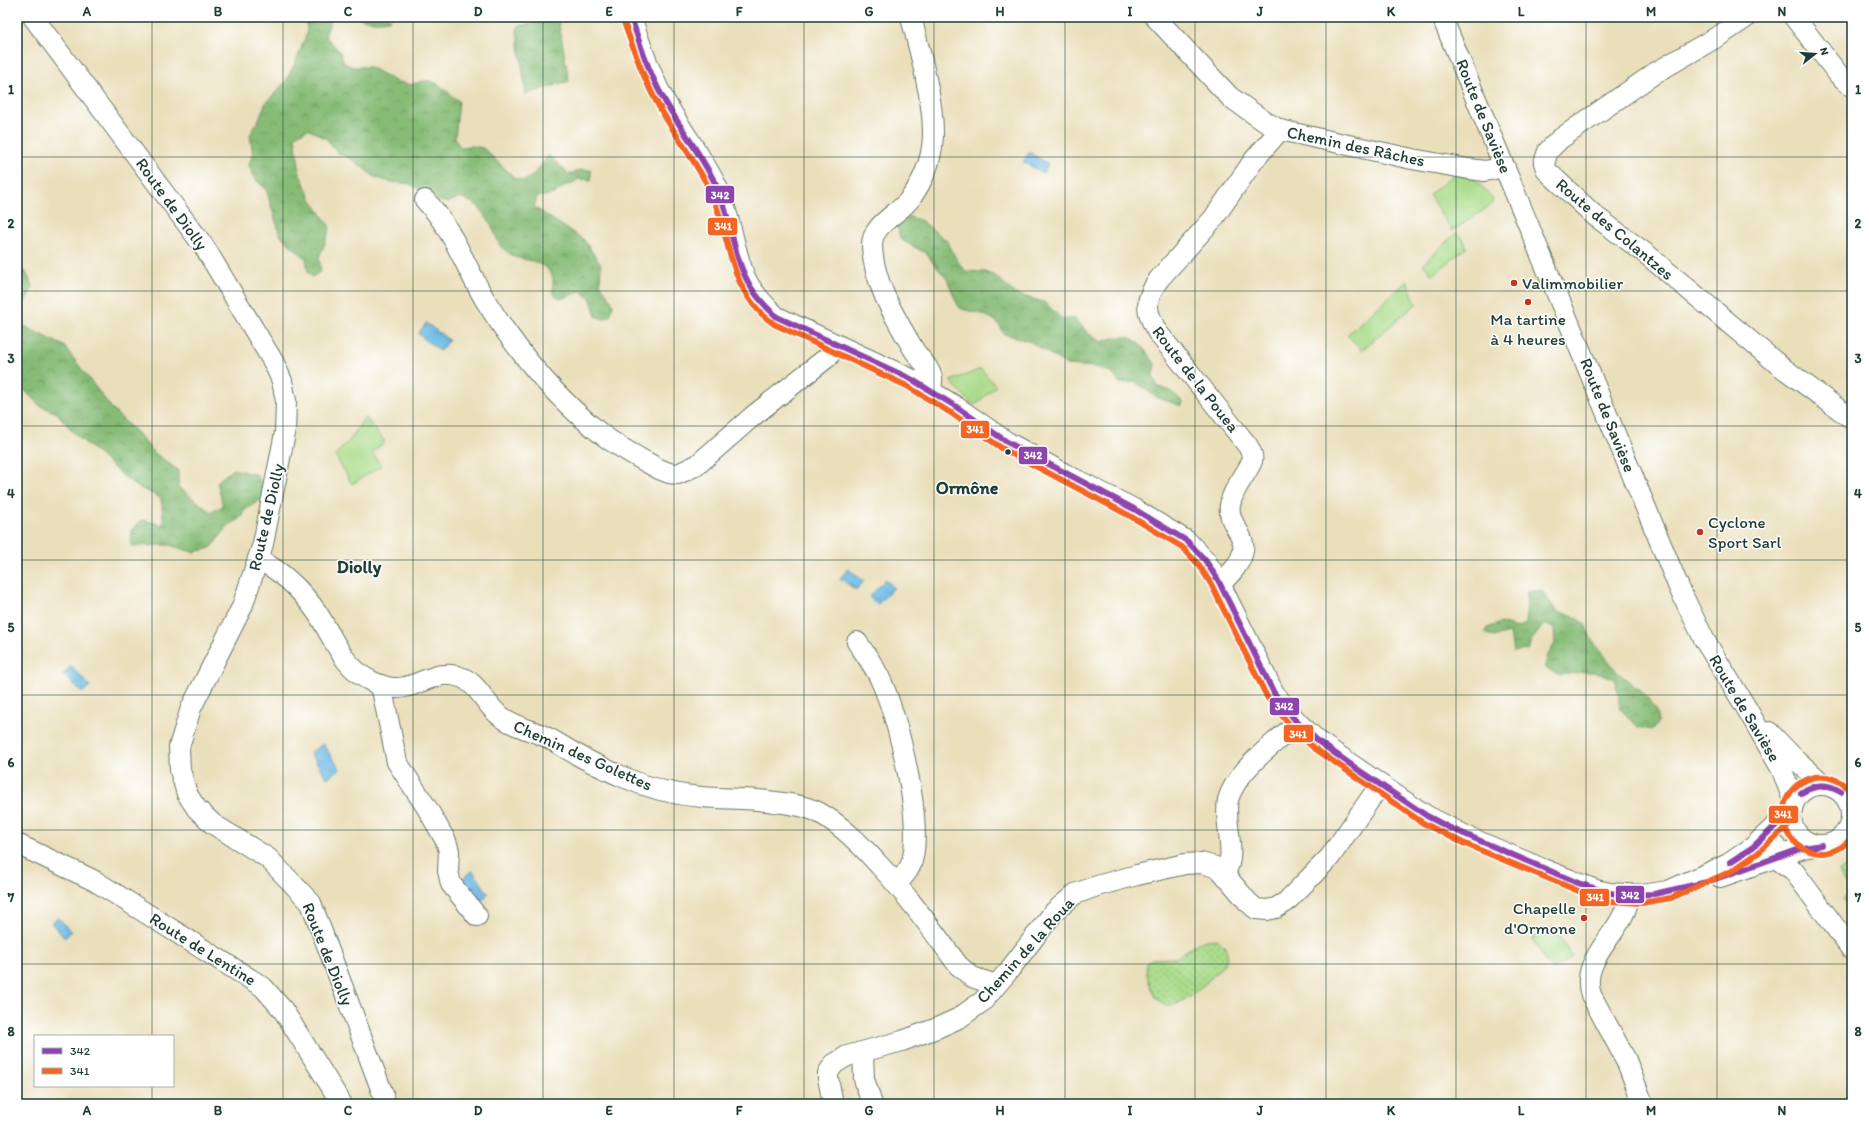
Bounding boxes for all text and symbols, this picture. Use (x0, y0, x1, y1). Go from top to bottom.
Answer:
text: A (82, 4, 92, 19)
text: B (214, 4, 223, 19)
text: C (344, 4, 353, 19)
text: D (474, 4, 483, 19)
text: E (605, 4, 613, 19)
text: F (736, 4, 743, 19)
text: G (865, 4, 874, 19)
text: H (996, 4, 1005, 19)
text: I (1128, 4, 1133, 19)
text: J (1256, 4, 1264, 19)
text: K (1387, 4, 1396, 19)
text: L (1518, 4, 1525, 19)
text: M (1646, 4, 1656, 19)
text: N (1778, 4, 1787, 19)
north arrow (1795, 34, 1835, 74)
text: N (1817, 46, 1831, 57)
street label: Route de Savièse (1452, 56, 1516, 176)
text: 1 (8, 82, 14, 97)
text: 1 (1855, 82, 1861, 97)
street label: Chemin des Râches (1285, 122, 1427, 170)
street label: Route de Diolly (132, 154, 212, 254)
street label: Route des Colantzes (1552, 174, 1678, 284)
line badge: 342 (705, 185, 735, 204)
text: 342 (711, 189, 729, 202)
text: 2 (8, 216, 15, 231)
text: 2 (1855, 216, 1862, 231)
line badge: 341 (707, 217, 738, 236)
text: 341 (714, 220, 733, 233)
place label: Valimmobilier (1522, 273, 1624, 293)
marker: Valimmobilier (1509, 278, 1519, 288)
marker: Ma tartine à 4 heures (1523, 297, 1533, 307)
place label: Ma tartine à 4 heures (1490, 309, 1566, 349)
street label: Route de la Pouea (1148, 322, 1244, 436)
text: 3 (7, 351, 15, 366)
text: 3 (1854, 351, 1862, 366)
street label: Route de Savièse (1576, 355, 1640, 475)
line badge: 341 (960, 420, 990, 439)
text: 341 (966, 423, 985, 436)
line badge: 342 (1018, 446, 1048, 465)
unlabelled marker (1003, 447, 1013, 457)
text: 342 (1024, 449, 1042, 462)
street label: Route de Diolly (244, 461, 288, 573)
district label: Ormône (936, 477, 999, 499)
text: 4 (7, 486, 15, 501)
text: 4 (1854, 486, 1862, 501)
place label: Cyclone Sport Sarl (1708, 512, 1782, 552)
marker: Cyclone Sport Sarl (1695, 527, 1705, 537)
district label: Diolly (337, 556, 382, 578)
text: 5 (8, 620, 15, 635)
text: 5 (1855, 620, 1862, 635)
street label: Route de Savièse (1705, 651, 1785, 765)
line badge: 342 (1269, 697, 1300, 716)
text: 342 (1275, 700, 1293, 713)
street label: Chemin des Golettes (510, 715, 656, 795)
line badge: 341 (1283, 724, 1314, 743)
text: 341 (1289, 728, 1308, 741)
text: 6 (8, 755, 15, 770)
text: 6 (1855, 755, 1862, 770)
line badge: 341 (1768, 805, 1799, 824)
text: 341 (1774, 808, 1793, 821)
line badge: 342 (1615, 885, 1645, 904)
line badge: 341 (1579, 888, 1610, 907)
text: 342 (1621, 889, 1639, 902)
text: 7 (7, 890, 15, 905)
text: 7 (1854, 890, 1862, 905)
text: 341 (1586, 891, 1605, 904)
street label: Chemin de la Roua (972, 893, 1078, 1007)
place label: Chapelle d'Ormone (1504, 898, 1576, 938)
street label: Route de Diolly (298, 900, 358, 1008)
street label: Route de Lentine (146, 908, 260, 990)
marker: Chapelle d'Ormone (1579, 913, 1589, 923)
text: 8 (7, 1024, 15, 1039)
text: 8 (1854, 1024, 1862, 1039)
legend (34, 1035, 174, 1087)
text: 342 (70, 1044, 91, 1058)
text: 341 (70, 1064, 90, 1078)
text: A (82, 1103, 92, 1118)
text: B (214, 1103, 223, 1118)
text: C (344, 1103, 353, 1118)
text: D (474, 1103, 483, 1118)
text: E (605, 1103, 613, 1118)
text: F (736, 1103, 743, 1118)
text: G (865, 1103, 874, 1118)
text: H (996, 1103, 1005, 1118)
text: I (1128, 1103, 1133, 1118)
text: J (1256, 1103, 1264, 1118)
text: K (1387, 1103, 1396, 1118)
text: L (1518, 1103, 1525, 1118)
text: M (1646, 1103, 1656, 1118)
text: N (1778, 1103, 1787, 1118)

